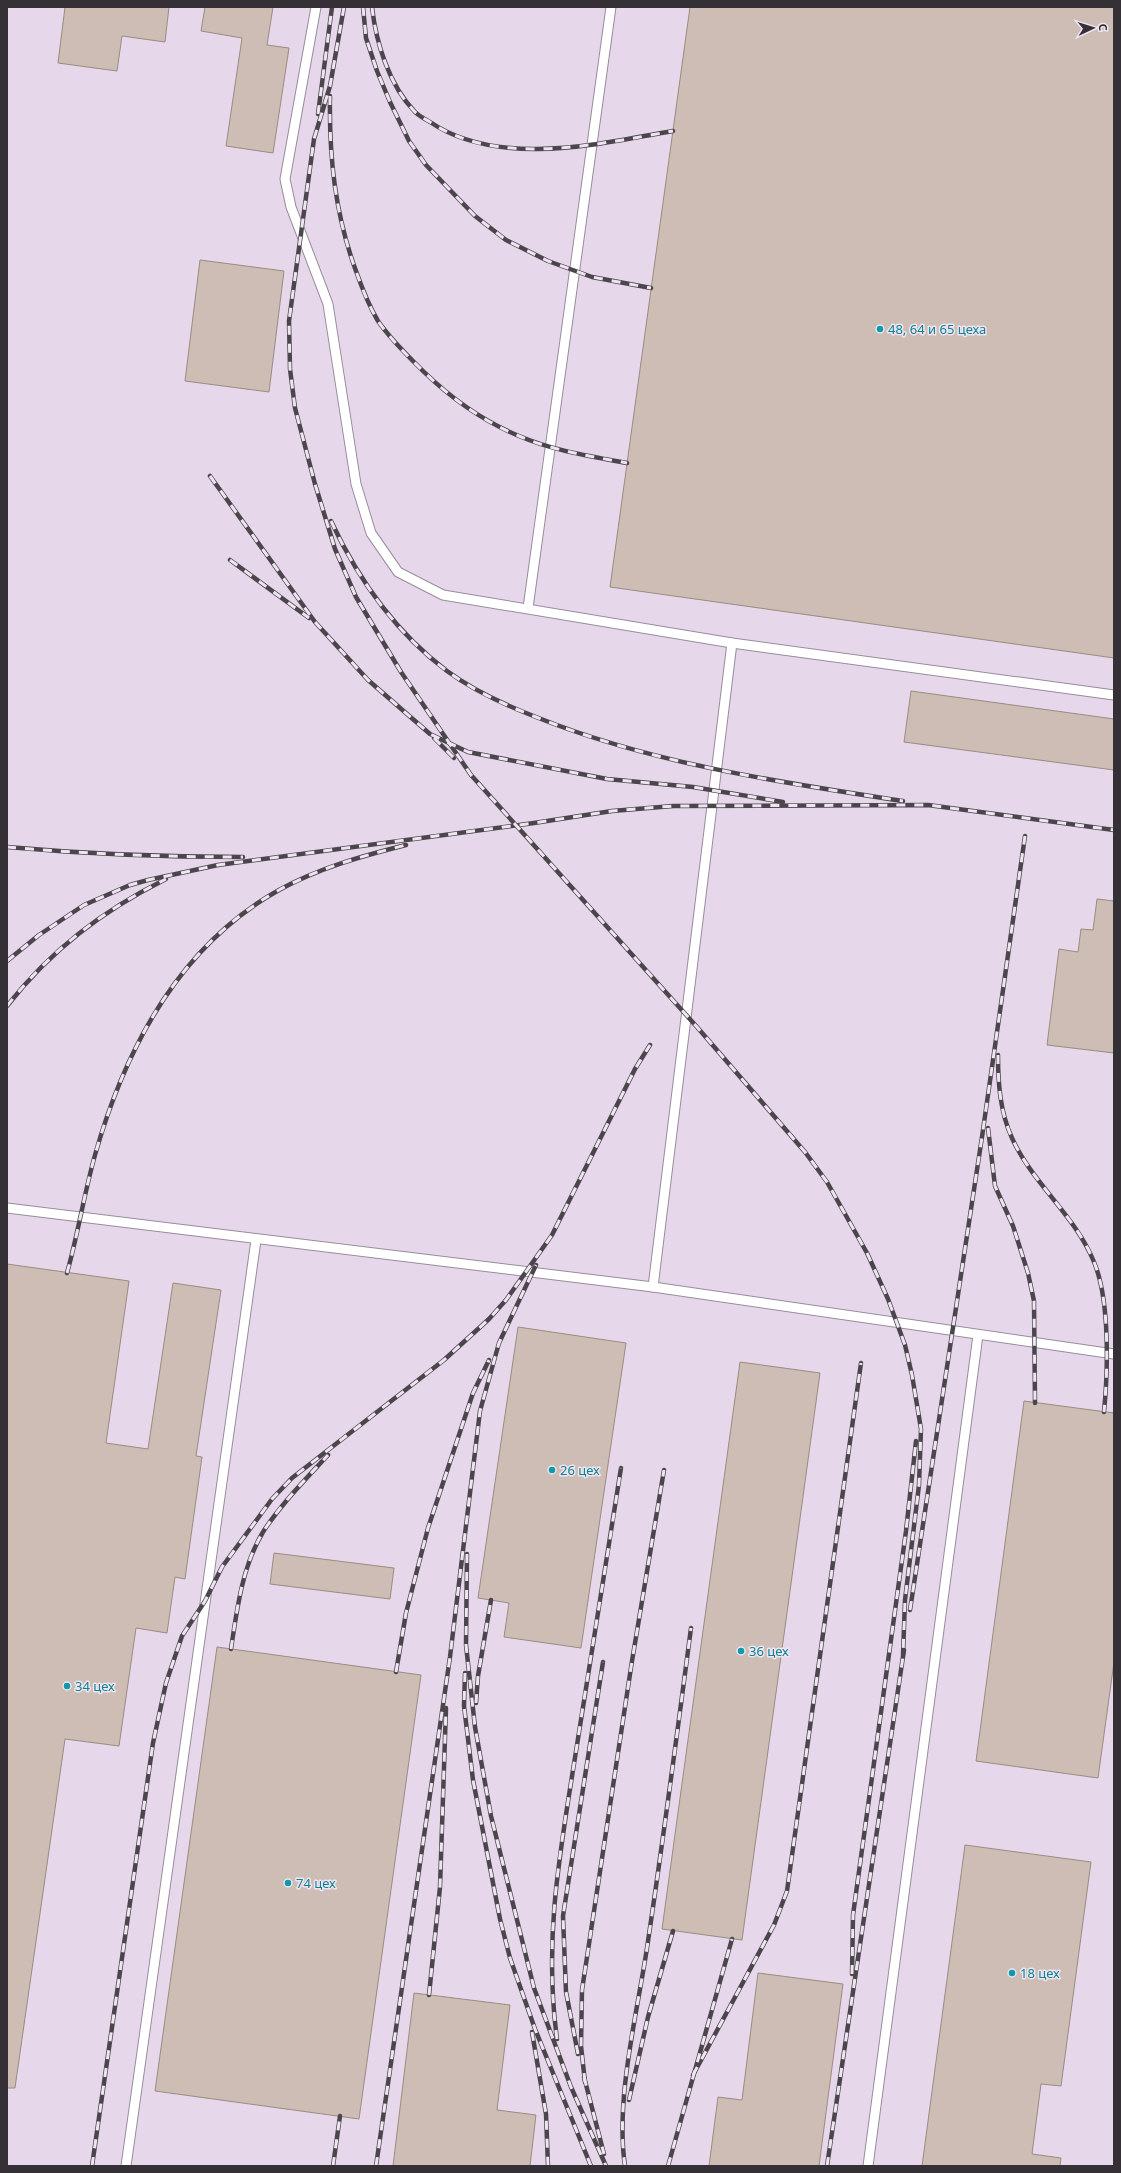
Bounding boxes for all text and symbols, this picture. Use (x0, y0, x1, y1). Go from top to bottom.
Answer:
north arrow (1073, 8, 1113, 48)
text: С (1096, 23, 1111, 31)
place label: 48, 64 и 65 цеха (888, 320, 986, 338)
marker: 48, 64 и 65 цеха (875, 324, 885, 334)
place label: 26 цех (560, 1461, 600, 1479)
marker: 26 цех (547, 1465, 557, 1475)
place label: 36 цех (749, 1642, 789, 1660)
marker: 36 цех (736, 1646, 746, 1656)
place label: 34 цех (75, 1677, 115, 1695)
marker: 34 цех (62, 1681, 72, 1691)
place label: 74 цех (296, 1874, 336, 1892)
marker: 74 цех (283, 1878, 293, 1888)
place label: 18 цех (1020, 1964, 1060, 1982)
marker: 18 цех (1007, 1968, 1017, 1978)

